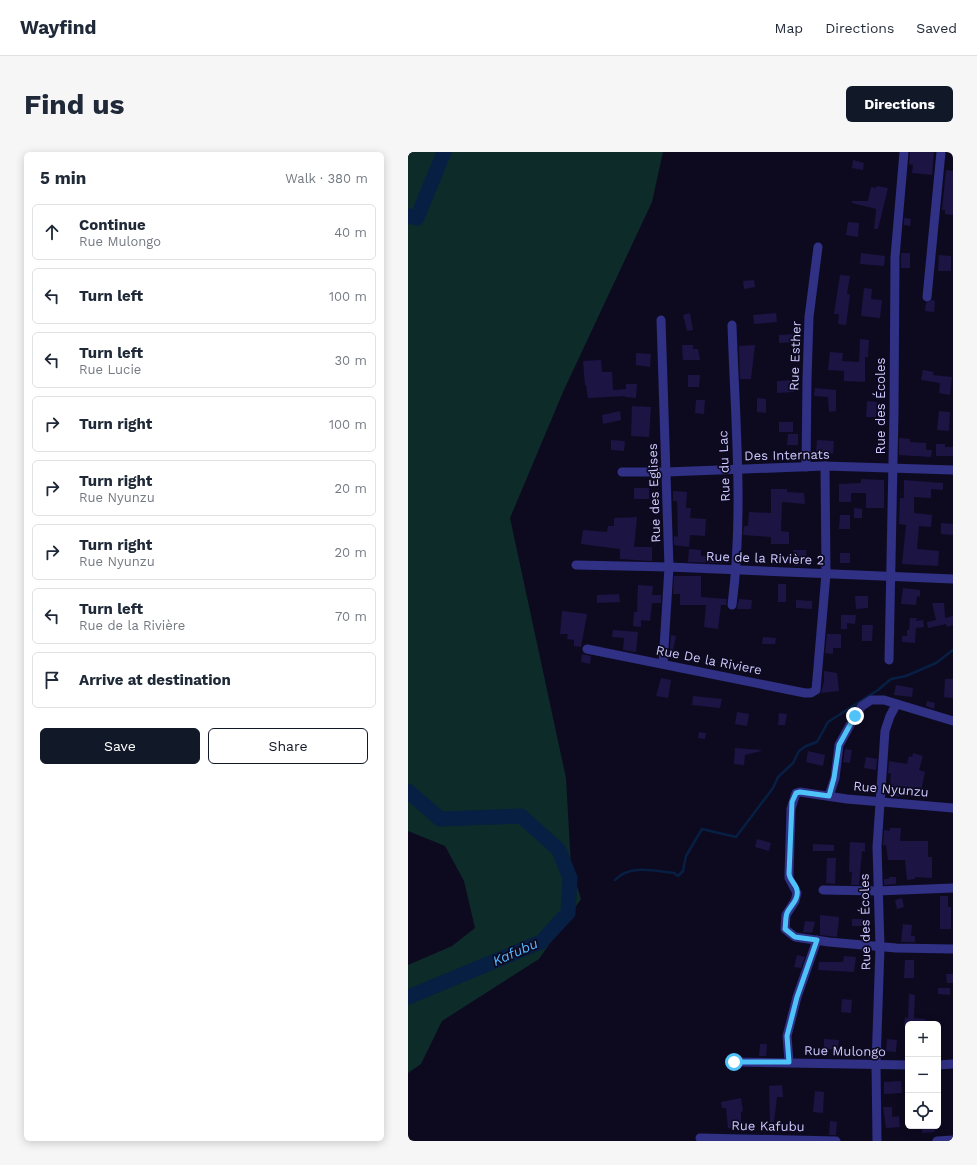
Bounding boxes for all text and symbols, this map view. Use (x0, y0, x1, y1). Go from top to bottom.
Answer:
text: Wayfind (20, 16, 96, 39)
text: Map (775, 20, 803, 36)
text: Directions (825, 20, 894, 36)
text: Saved (916, 20, 957, 36)
button: Directions (846, 86, 953, 122)
text: Find us (24, 88, 124, 121)
text: 5 min (40, 168, 86, 188)
text: Walk · 380 m (285, 171, 368, 186)
text: Continue (79, 216, 146, 234)
icon: ahead (41, 221, 63, 243)
text: 40 m (334, 225, 367, 240)
text: Rue Mulongo (79, 234, 161, 249)
icon: left (41, 285, 63, 307)
text: Turn left (79, 287, 143, 305)
text: 100 m (329, 289, 367, 304)
street label: Rue Esther (786, 321, 804, 391)
text: Turn left (79, 344, 143, 362)
icon: left (41, 349, 63, 371)
text: 30 m (335, 353, 367, 368)
street label: Rue des Écoles (872, 357, 888, 454)
text: Rue Lucie (79, 362, 141, 377)
icon: right (41, 413, 63, 435)
text: Turn right (79, 415, 152, 433)
text: 100 m (329, 417, 367, 432)
street label: Rue du Lac (715, 430, 733, 502)
street label: Rue des Eglises (645, 443, 663, 543)
street label: Des Internats (744, 447, 830, 463)
text: Turn right (79, 472, 152, 490)
icon: right (41, 477, 63, 499)
text: 20 m (335, 481, 367, 496)
text: Rue Nyunzu (79, 490, 155, 505)
text: Turn right (79, 536, 152, 554)
icon: right (41, 541, 63, 563)
text: 20 m (335, 545, 367, 560)
street label: Rue de la Rivière 2 (706, 548, 824, 568)
text: Rue Nyunzu (79, 554, 155, 569)
text: Turn left (79, 600, 143, 618)
icon: left (41, 605, 63, 627)
text: 70 m (335, 609, 367, 624)
text: Rue de la Rivière (79, 618, 185, 633)
street label: Rue De la Riviere (655, 642, 763, 678)
icon: arrive (41, 669, 63, 691)
text: Arrive at destination (79, 671, 231, 689)
route end (846, 707, 864, 725)
button: Save (40, 728, 200, 764)
button: Share (208, 728, 368, 764)
street label: Rue Nyunzu (853, 778, 929, 800)
street label: Rue des Écoles (856, 873, 873, 971)
water label: Kafubu (490, 935, 540, 969)
map controls (905, 1021, 941, 1129)
button: + (905, 1021, 941, 1057)
street label: Rue Mulongo (804, 1043, 886, 1059)
route start (725, 1053, 743, 1071)
button: − (905, 1057, 941, 1093)
button: locate (905, 1093, 941, 1129)
street label: Rue Kafubu (731, 1118, 805, 1134)

